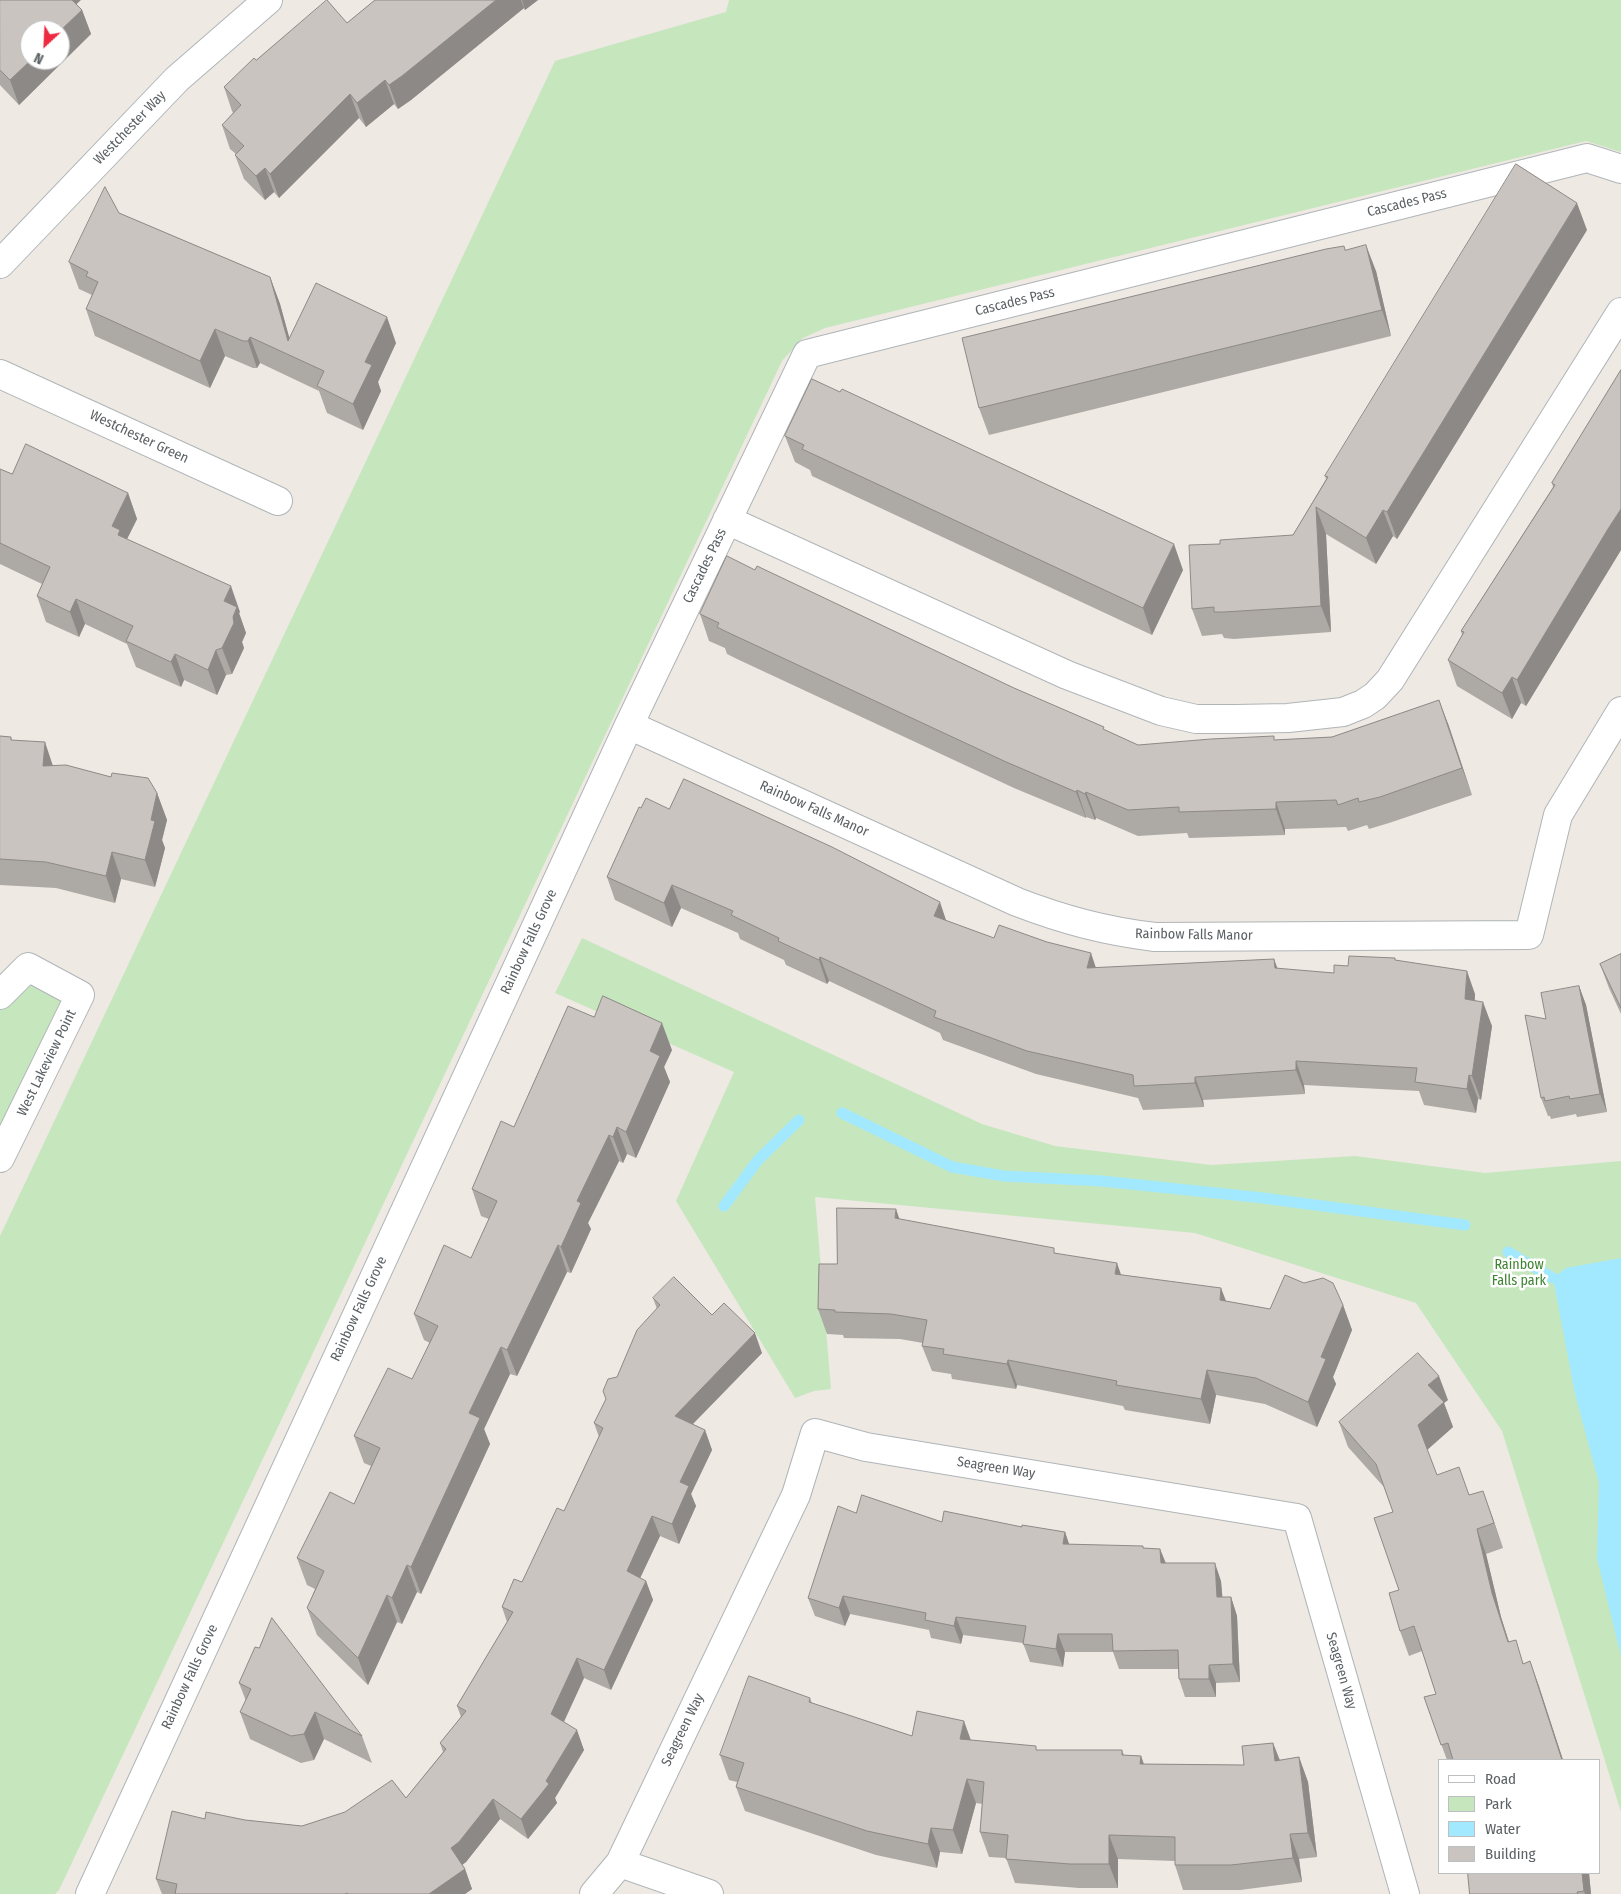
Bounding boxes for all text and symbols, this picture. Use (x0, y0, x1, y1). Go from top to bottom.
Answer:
north arrow (20, 20, 70, 70)
text: N (31, 49, 46, 68)
street label: Westchester Way (91, 88, 169, 168)
street label: Cascades Pass (1366, 185, 1448, 221)
street label: Cascades Pass (974, 284, 1056, 320)
street label: Westchester Green (87, 407, 191, 467)
street label: Cascades Pass (680, 526, 730, 606)
street label: Rainbow Falls Manor (757, 777, 871, 841)
street label: Rainbow Falls Grove (497, 887, 561, 997)
street label: Rainbow Falls Manor (1135, 926, 1253, 944)
street label: West Lakeview Point (14, 1007, 80, 1119)
street label: Rainbow Falls Grove (327, 1254, 391, 1364)
park label: Rainbow Falls park (1492, 1257, 1546, 1290)
street label: Seagreen Way (956, 1454, 1036, 1482)
street label: Rainbow Falls Grove (158, 1622, 222, 1732)
street label: Seagreen Way (1322, 1631, 1360, 1711)
street label: Seagreen Way (658, 1691, 708, 1769)
legend (1438, 1759, 1601, 1874)
text: Road (1485, 1770, 1516, 1788)
text: Park (1485, 1795, 1512, 1813)
text: Water (1485, 1820, 1520, 1838)
text: Building (1485, 1845, 1536, 1863)

